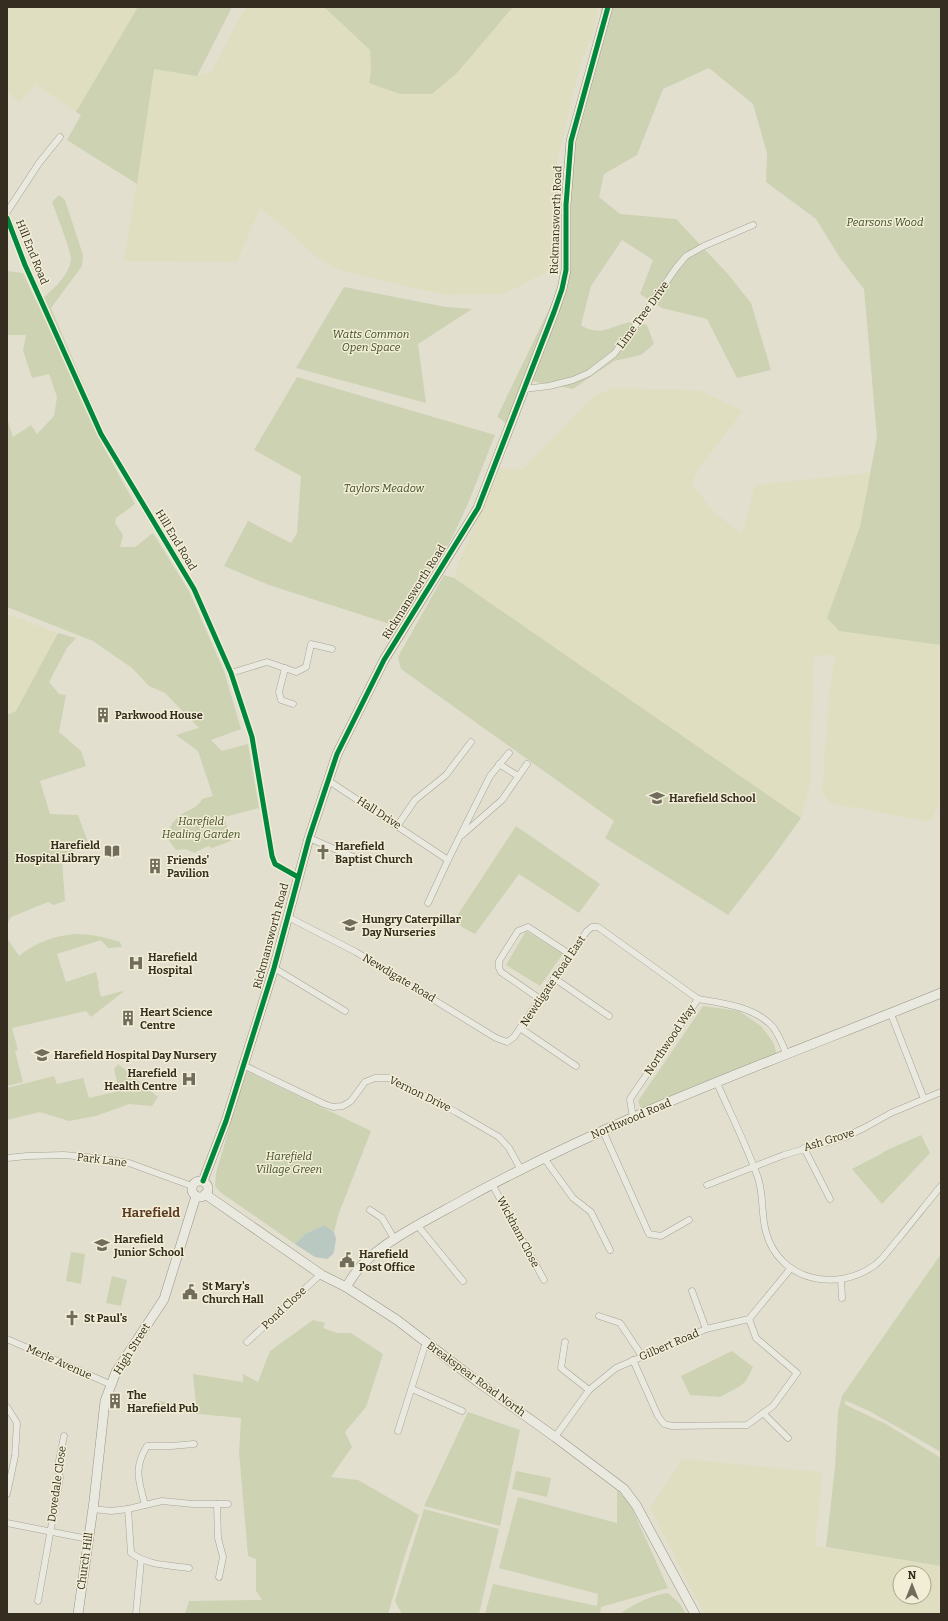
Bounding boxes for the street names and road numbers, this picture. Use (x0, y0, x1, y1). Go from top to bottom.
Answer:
street label: Rickmansworth Road (548, 165, 564, 275)
street label: Hill End Road (13, 218, 51, 287)
street label: Lime Tree Drive (614, 279, 672, 351)
street label: Hill End Road (153, 507, 200, 573)
street label: Rickmansworth Road (380, 542, 449, 642)
street label: Hall Drive (354, 794, 404, 832)
street label: Rickmansworth Road (251, 881, 292, 990)
street label: Newdigate Road East (518, 933, 588, 1029)
street label: Newdigate Road (360, 951, 438, 1005)
street label: Northwood Way (642, 1002, 698, 1078)
street label: Vernon Drive (387, 1073, 453, 1115)
street label: Northwood Road (589, 1096, 674, 1142)
street label: Ash Grove (802, 1126, 856, 1154)
street label: Park Lane (76, 1150, 128, 1170)
street label: Wickham Close (494, 1194, 542, 1270)
street label: Pond Close (259, 1284, 309, 1332)
street label: High Street (111, 1321, 153, 1377)
street label: Gilbert Road (637, 1326, 701, 1363)
street label: Breakspear Road North (424, 1339, 528, 1419)
street label: Merle Avenue (24, 1342, 94, 1382)
street label: Dovedale Close (45, 1445, 69, 1523)
street label: Church Hill (75, 1531, 95, 1591)

